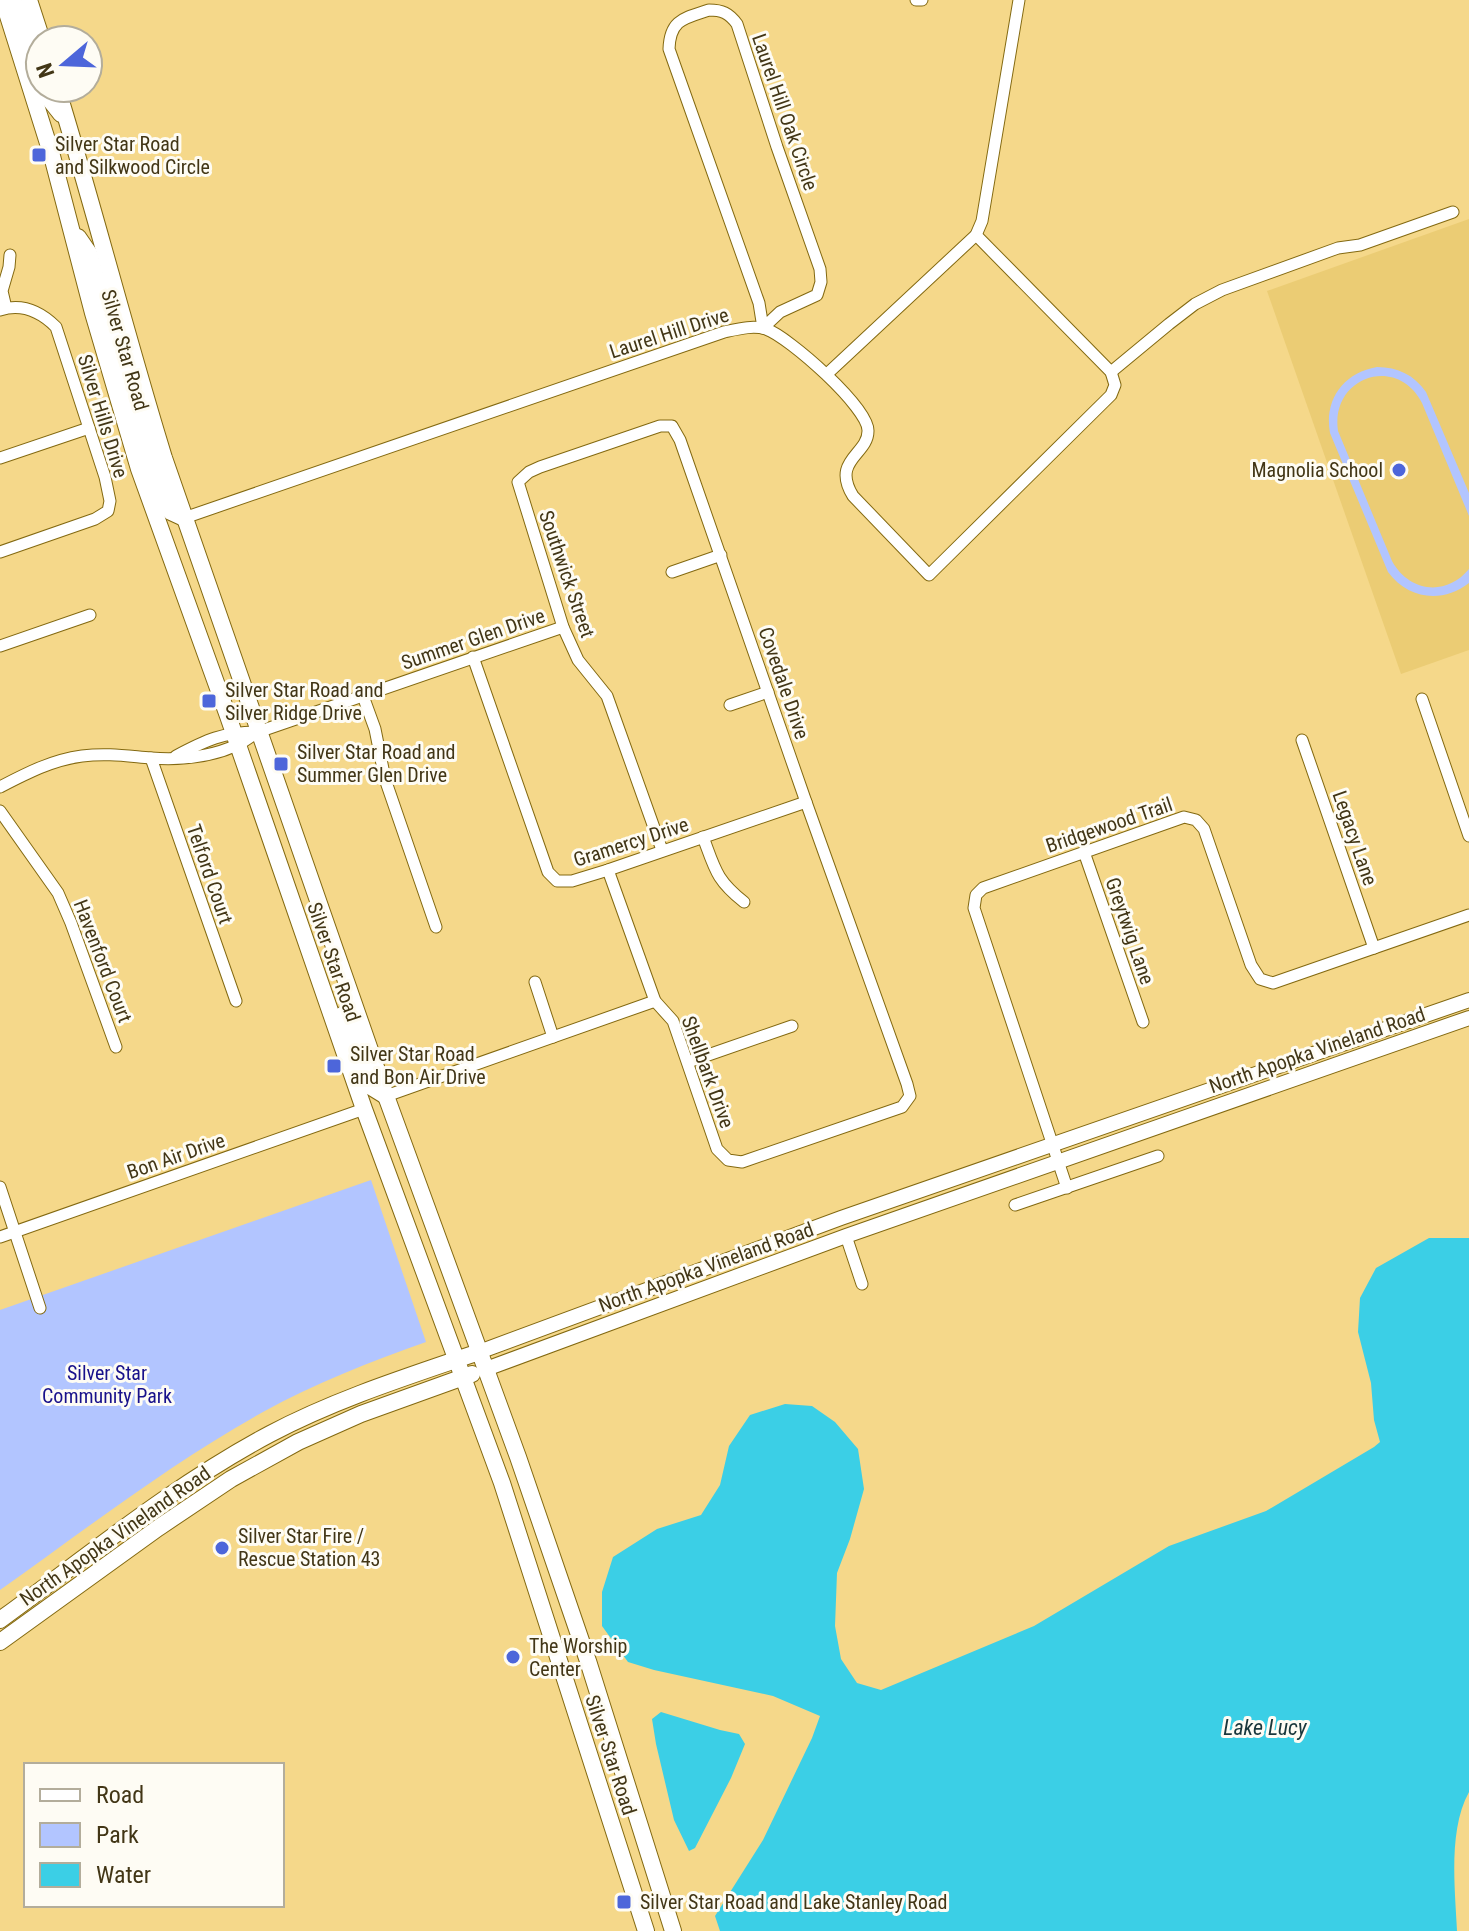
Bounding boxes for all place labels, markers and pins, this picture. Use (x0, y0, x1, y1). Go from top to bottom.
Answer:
place label: Silver Star Road and Silkwood Circle (55, 132, 210, 179)
marker: Silver Star Road and Silkwood Circle (30, 146, 48, 164)
place label: Magnolia School (1251, 458, 1383, 482)
marker: Magnolia School (1390, 461, 1408, 479)
place label: Silver Star Road and Silver Ridge Drive (225, 678, 384, 725)
marker: Silver Star Road and Silver Ridge Drive (200, 692, 218, 710)
place label: Silver Star Road and Summer Glen Drive (297, 740, 456, 787)
marker: Silver Star Road and Summer Glen Drive (272, 755, 290, 773)
place label: Silver Star Road and Bon Air Drive (350, 1042, 486, 1089)
marker: Silver Star Road and Bon Air Drive (325, 1057, 343, 1075)
place label: Silver Star Fire / Rescue Station 43 (238, 1524, 380, 1571)
marker: Silver Star Fire / Rescue Station 43 (213, 1539, 231, 1557)
place label: The Worship Center (529, 1634, 627, 1681)
marker: The Worship Center (504, 1648, 522, 1666)
place label: Silver Star Road and Lake Stanley Road (640, 1890, 947, 1914)
marker: Silver Star Road and Lake Stanley Road (615, 1893, 633, 1911)

